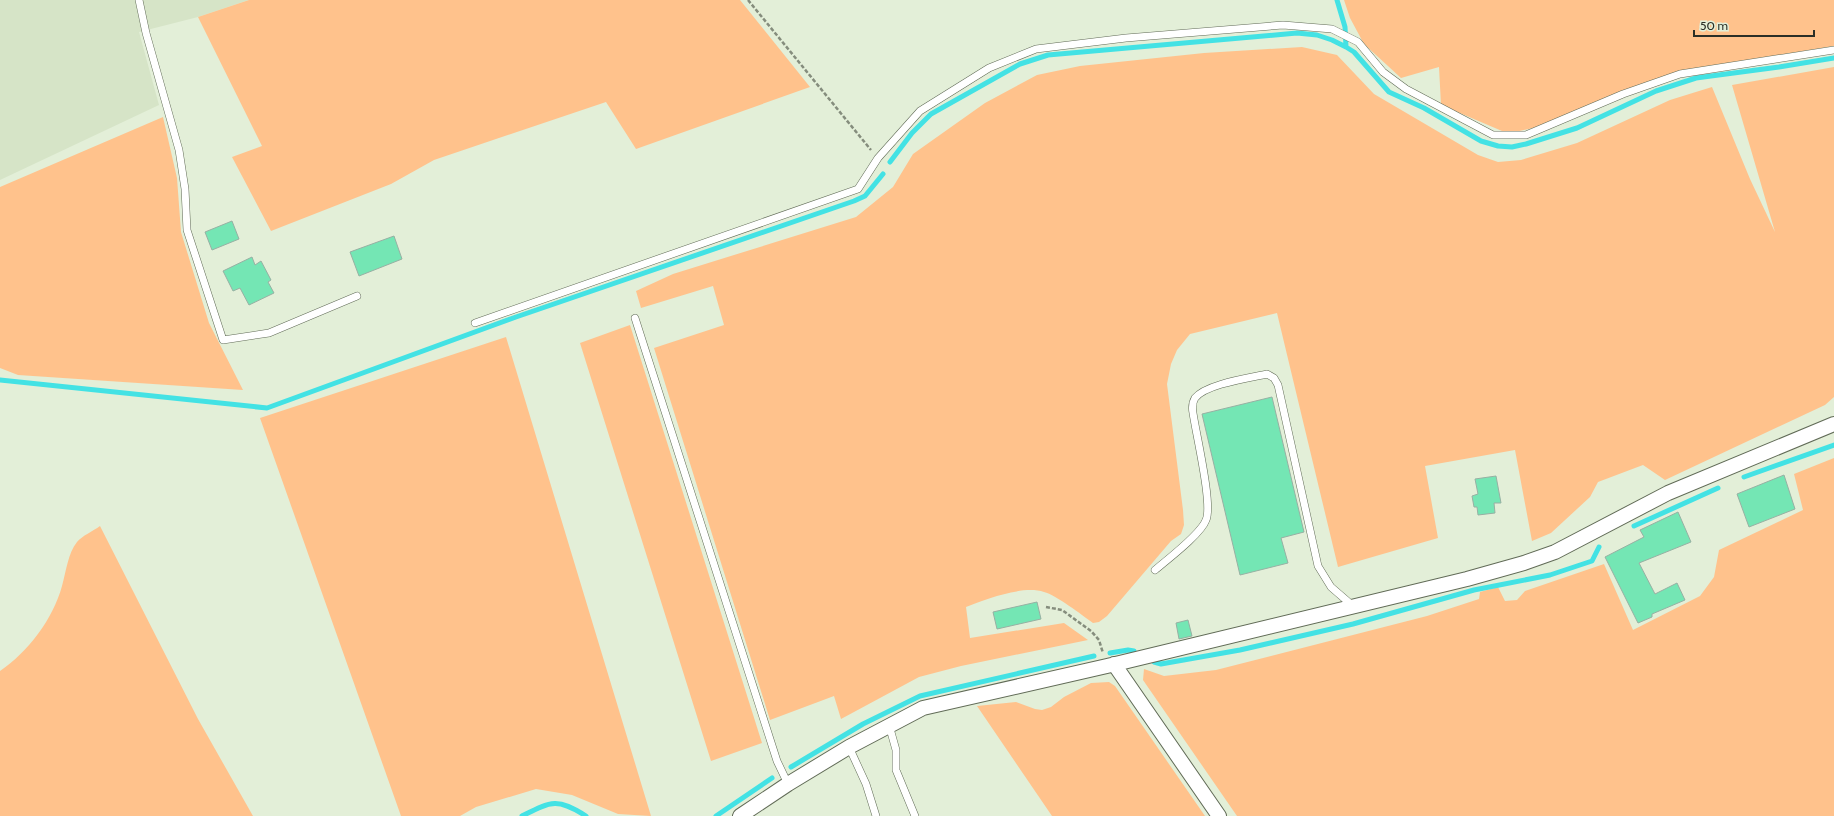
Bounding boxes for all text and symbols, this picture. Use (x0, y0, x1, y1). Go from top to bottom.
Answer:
scale bar (1694, 12, 1814, 38)
text: 50 m (1700, 18, 1728, 33)

